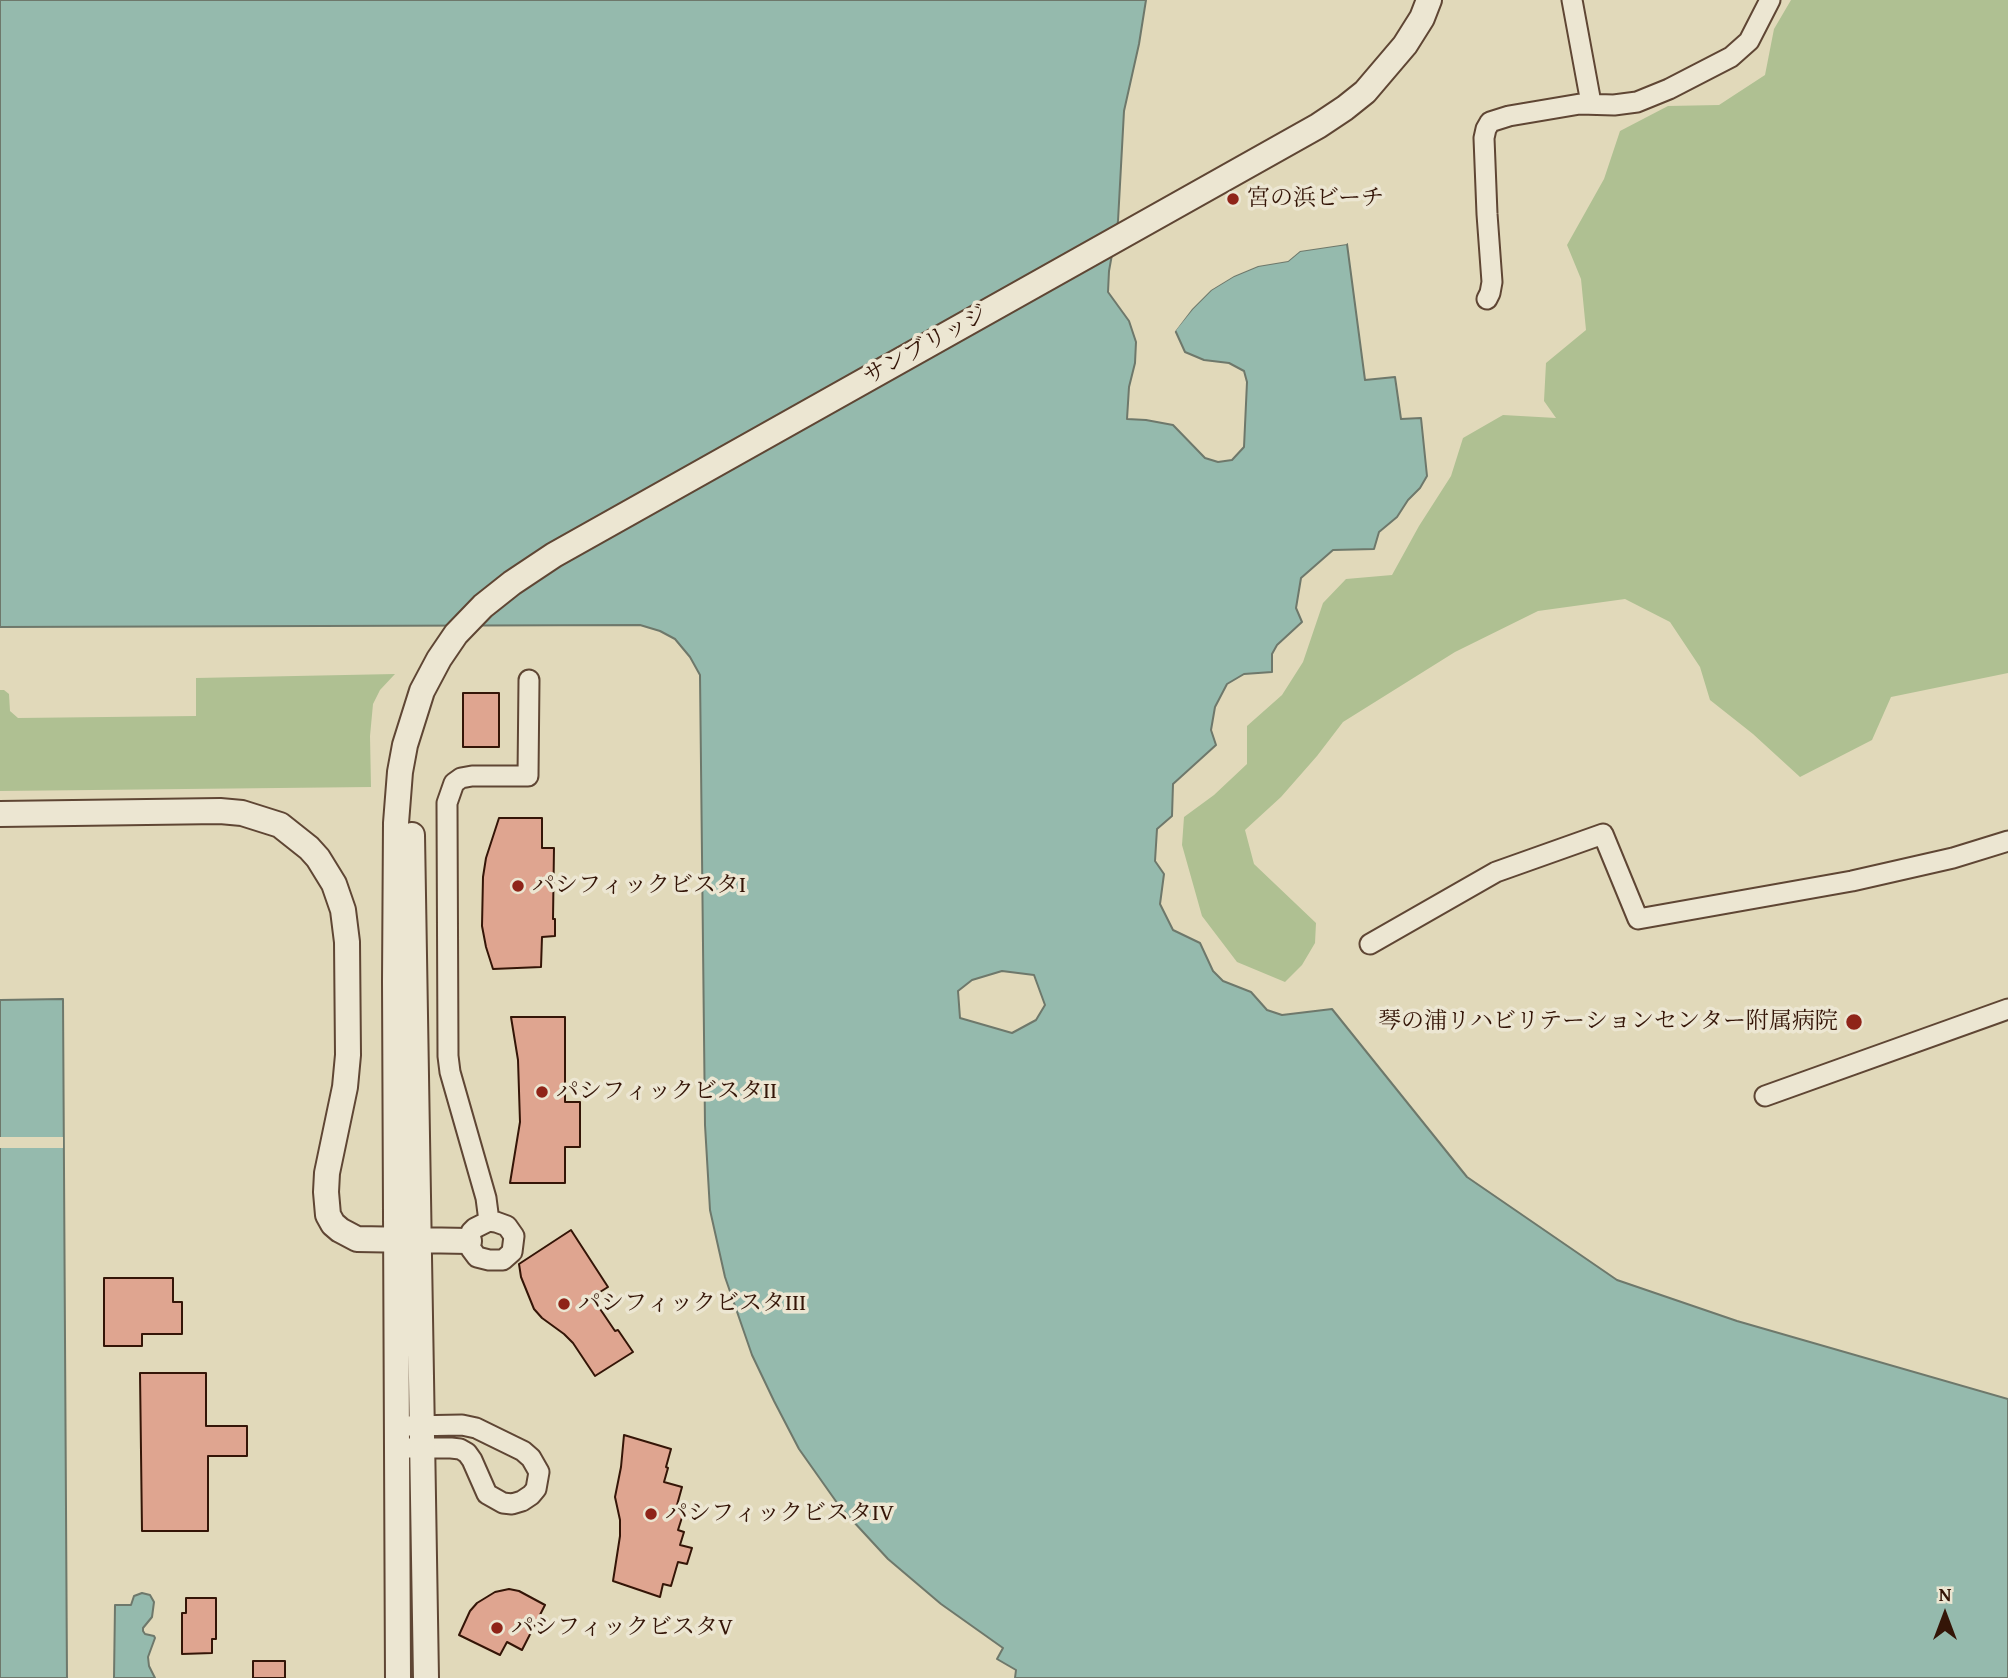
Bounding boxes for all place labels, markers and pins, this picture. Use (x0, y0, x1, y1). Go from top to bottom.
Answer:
place label: 宮の浜ビーチ (1247, 185, 1384, 213)
marker: 宮の浜ビーチ (1225, 191, 1241, 207)
place label: パシフィックビスタⅠ (532, 872, 746, 900)
marker: パシフィックビスタⅠ (510, 878, 526, 894)
place label: 琴の浦リハビリテーションセンター附属病院 (1378, 1008, 1838, 1036)
marker: 琴の浦リハビリテーションセンター附属病院 (1844, 1012, 1864, 1032)
place label: パシフィックビスタⅡ (556, 1078, 777, 1106)
marker: パシフィックビスタⅡ (534, 1084, 550, 1100)
place label: パシフィックビスタⅢ (578, 1290, 806, 1318)
marker: パシフィックビスタⅢ (556, 1296, 572, 1312)
place label: パシフィックビスタⅣ (665, 1500, 894, 1528)
marker: パシフィックビスタⅣ (643, 1506, 659, 1522)
place label: パシフィックビスタⅤ (511, 1614, 733, 1642)
marker: パシフィックビスタⅤ (489, 1620, 505, 1636)

